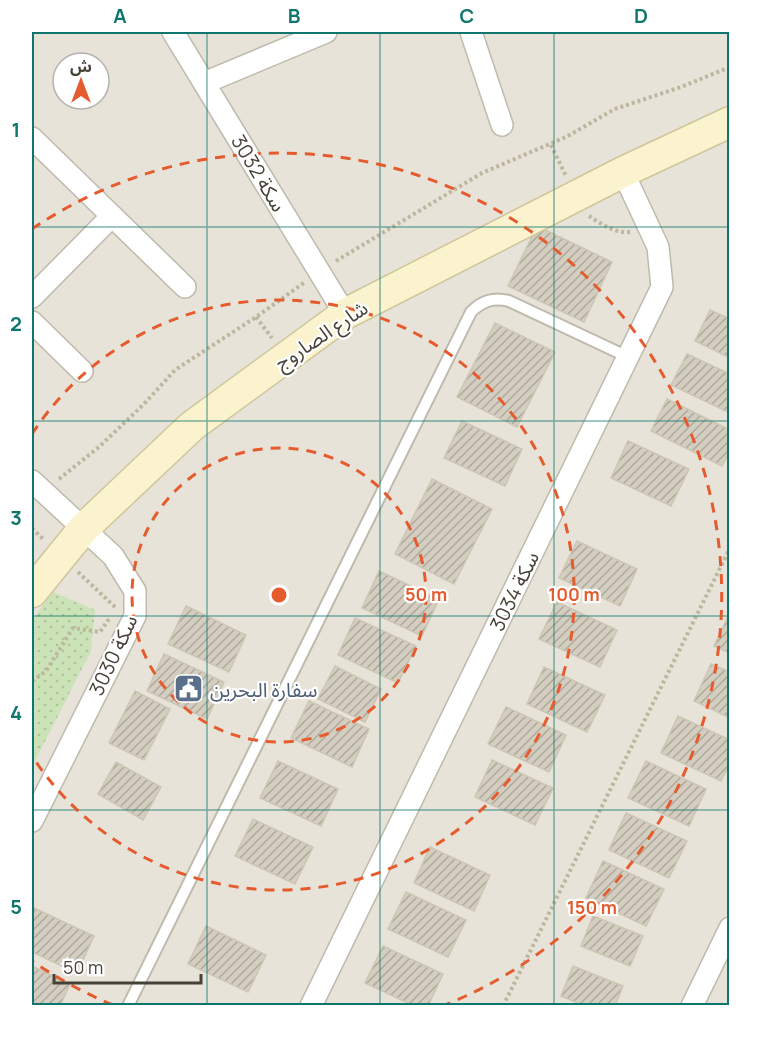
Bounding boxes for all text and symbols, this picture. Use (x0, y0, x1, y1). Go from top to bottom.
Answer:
text: A (113, 2, 127, 29)
text: B (288, 2, 301, 29)
text: C (460, 2, 474, 29)
text: D (634, 2, 648, 29)
north arrow (51, 51, 111, 111)
text: ش (70, 55, 92, 77)
text: 1 (12, 116, 20, 143)
street label: سكة 3032 (225, 129, 293, 217)
street label: شارع الصاروج (269, 294, 374, 378)
text: 2 (10, 310, 22, 337)
text: 3 (10, 504, 22, 531)
street label: سكة 3034 (483, 547, 545, 635)
text: 50 m (405, 582, 447, 606)
text: 100 m (548, 582, 600, 606)
centre of rings (269, 585, 289, 605)
street label: سكة 3030 (83, 610, 143, 700)
public building icon: سفارة البحرين (173, 673, 205, 705)
place label: سفارة البحرين (210, 676, 318, 703)
text: 4 (10, 699, 22, 726)
text: 5 (10, 893, 22, 920)
text: 150 m (567, 895, 617, 919)
scale bar (54, 947, 201, 985)
text: 50 m (63, 955, 103, 979)

